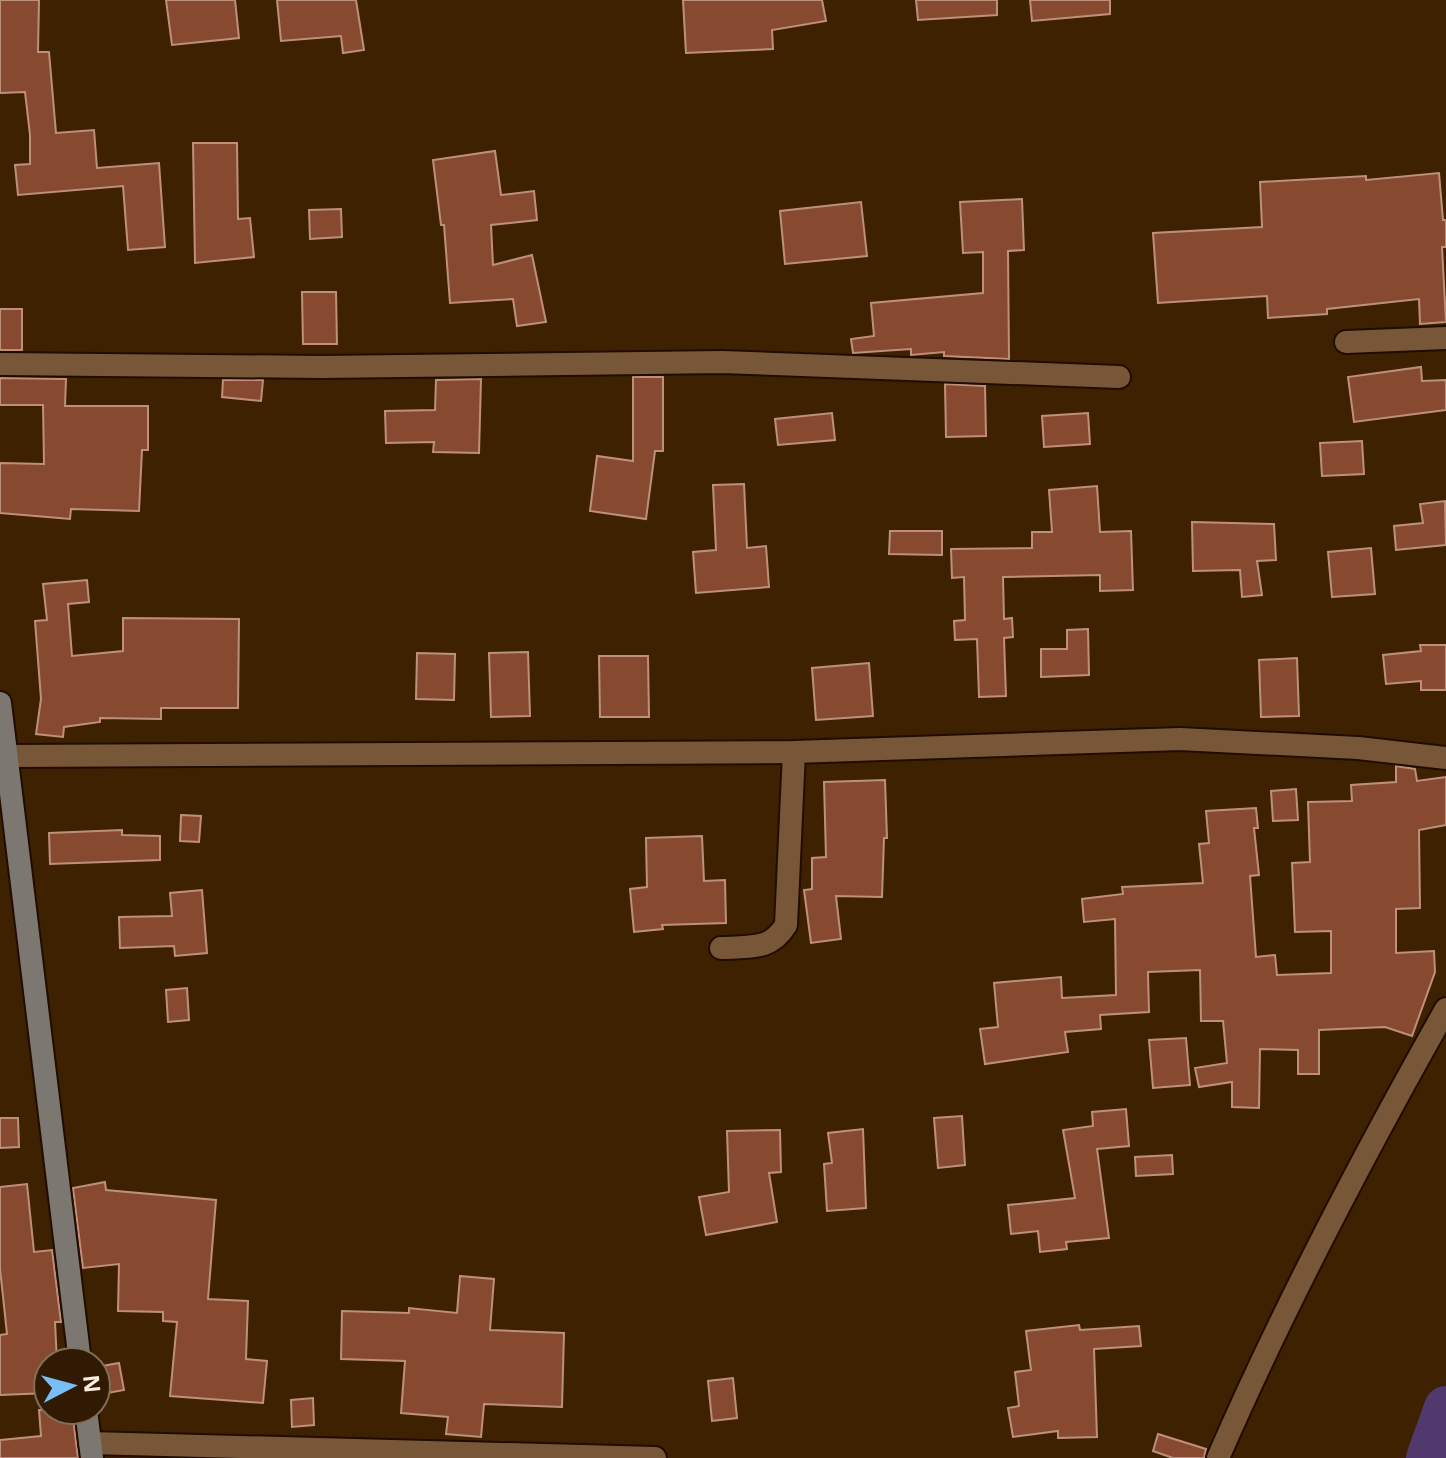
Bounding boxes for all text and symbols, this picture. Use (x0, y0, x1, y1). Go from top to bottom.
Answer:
north arrow (32, 1346, 112, 1426)
text: N (77, 1373, 109, 1394)

